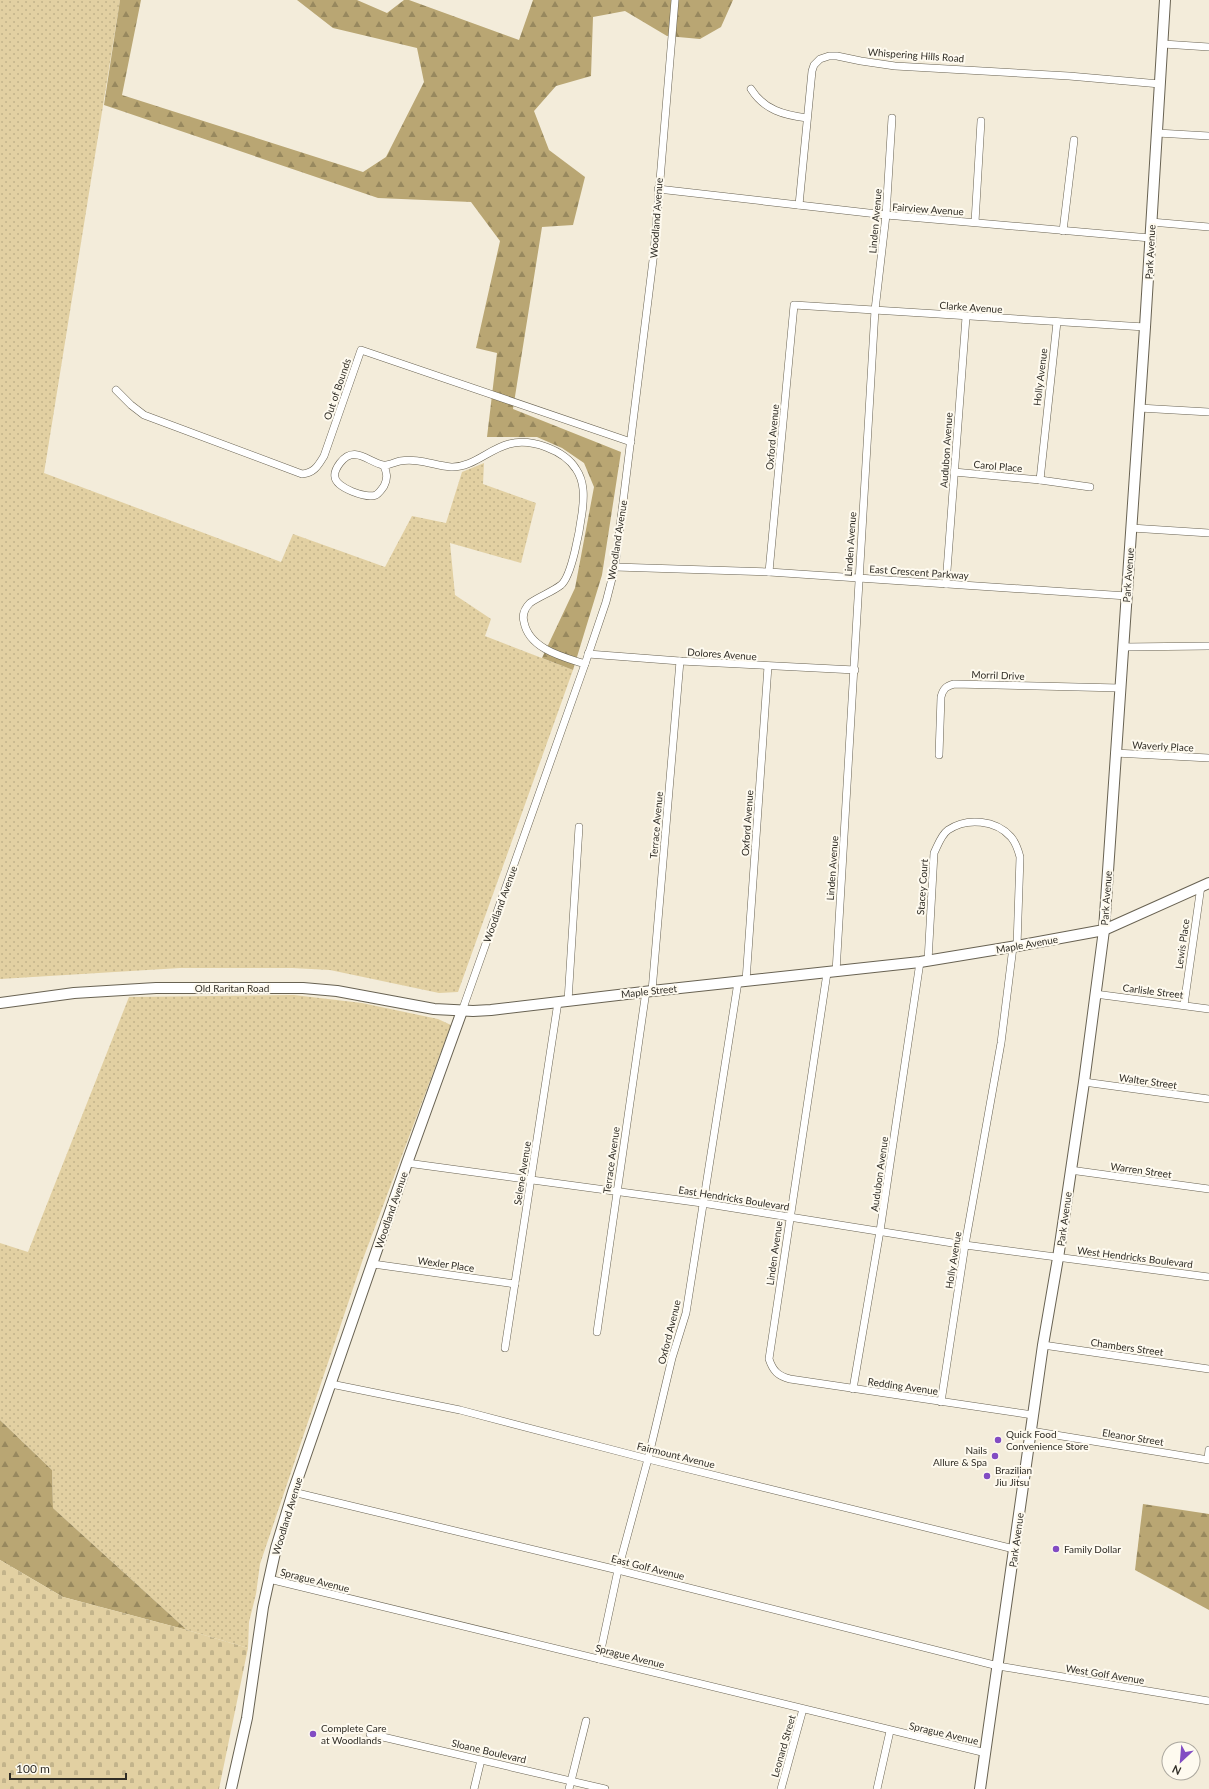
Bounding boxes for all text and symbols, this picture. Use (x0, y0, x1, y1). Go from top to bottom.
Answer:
street label: Whispering Hills Road (867, 46, 965, 64)
street label: Woodland Avenue (647, 177, 665, 259)
street label: Linden Avenue (866, 188, 884, 254)
street label: Fairview Avenue (892, 201, 964, 217)
street label: Park Avenue (1143, 224, 1157, 280)
street label: Clarke Avenue (939, 299, 1003, 315)
street label: Holly Avenue (1031, 347, 1049, 407)
street label: Out of Bounds (321, 357, 353, 421)
street label: Oxford Avenue (763, 403, 781, 471)
street label: Audubon Avenue (937, 412, 955, 488)
street label: Carol Place (973, 458, 1023, 474)
street label: Woodland Avenue (605, 499, 629, 581)
street label: Linden Avenue (842, 511, 858, 577)
street label: Park Avenue (1120, 547, 1136, 603)
street label: East Crescent Parkway (869, 563, 970, 582)
street label: Dolores Avenue (687, 646, 757, 662)
street label: Morril Drive (971, 668, 1025, 682)
street label: Waverly Place (1132, 738, 1194, 754)
street label: Oxford Avenue (739, 790, 755, 856)
street label: Terrace Avenue (647, 791, 665, 859)
street label: Linden Avenue (824, 835, 840, 901)
street label: Stacey Court (914, 858, 930, 915)
street label: Woodland Avenue (481, 864, 519, 944)
street label: Park Avenue (1098, 870, 1114, 926)
street label: Lewis Place (1173, 918, 1191, 970)
street label: Maple Avenue (995, 933, 1059, 955)
street label: Carlisle Street (1122, 981, 1184, 1001)
street label: Old Raritan Road (195, 982, 269, 994)
street label: Maple Street (620, 982, 678, 1000)
street label: Walter Street (1118, 1071, 1178, 1091)
street label: Terrace Avenue (600, 1126, 622, 1194)
street label: Audubon Avenue (868, 1136, 890, 1212)
street label: Selene Avenue (511, 1140, 533, 1206)
street label: Warren Street (1110, 1160, 1173, 1180)
street label: Woodland Avenue (372, 1170, 410, 1250)
street label: East Hendricks Boulevard (678, 1183, 790, 1213)
street label: Park Avenue (1054, 1191, 1074, 1247)
street label: Linden Avenue (764, 1220, 784, 1286)
street label: Holly Avenue (943, 1230, 963, 1290)
street label: West Hendricks Boulevard (1076, 1244, 1194, 1270)
street label: Wexler Place (417, 1254, 475, 1274)
street label: Oxford Avenue (655, 1298, 683, 1366)
street label: Chambers Street (1090, 1336, 1164, 1358)
street label: Redding Avenue (867, 1375, 939, 1397)
street label: Eleanor Street (1101, 1426, 1165, 1448)
place label: Quick Food Convenience Store (1006, 1428, 1089, 1452)
marker: Quick Food Convenience Store (993, 1435, 1003, 1445)
street label: Fairmount Avenue (636, 1440, 716, 1470)
place label: Nails Allure & Spa (933, 1444, 987, 1468)
marker: Nails Allure & Spa (990, 1451, 1000, 1461)
place label: Brazilian Jiu Jitsu (995, 1464, 1032, 1488)
marker: Brazilian Jiu Jitsu (982, 1471, 992, 1481)
street label: Woodland Avenue (269, 1476, 305, 1556)
street label: Park Avenue (1006, 1512, 1026, 1568)
place label: Family Dollar (1064, 1543, 1121, 1555)
marker: Family Dollar (1051, 1544, 1061, 1554)
street label: East Golf Avenue (610, 1552, 686, 1582)
street label: Sprague Avenue (279, 1566, 351, 1594)
street label: Sprague Avenue (594, 1642, 666, 1670)
street label: West Golf Avenue (1065, 1662, 1145, 1686)
street label: Leonard Street (768, 1713, 798, 1779)
street label: Sprague Avenue (908, 1719, 980, 1747)
place label: Complete Care at Woodlands (321, 1722, 386, 1746)
marker: Complete Care at Woodlands (308, 1729, 318, 1739)
street label: Sloane Boulevard (451, 1737, 527, 1765)
north arrow (1161, 1741, 1201, 1781)
scale bar (10, 1755, 126, 1781)
text: 100 m (16, 1761, 50, 1776)
text: N (1170, 1763, 1183, 1778)

